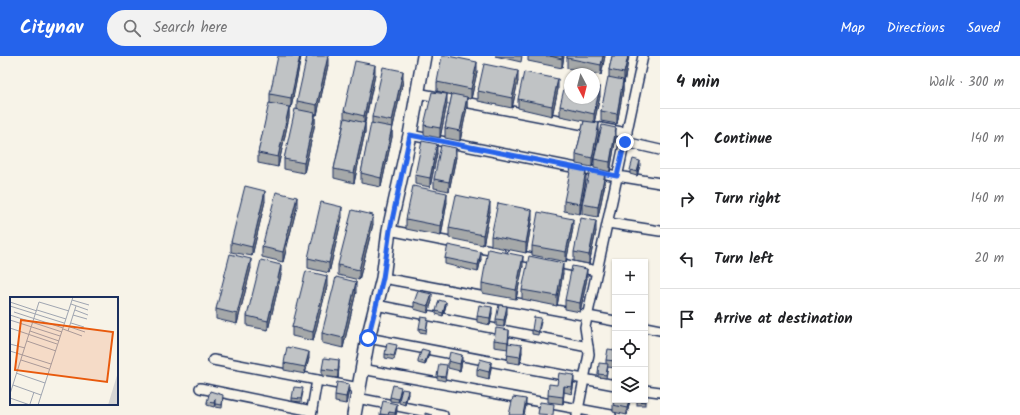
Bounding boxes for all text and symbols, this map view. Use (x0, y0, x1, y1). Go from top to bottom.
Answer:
search box (107, 10, 387, 46)
text: Citynav (20, 13, 83, 43)
text: Search here (153, 16, 227, 40)
icon: search (121, 17, 143, 39)
text: Map (840, 17, 865, 39)
text: Directions (887, 17, 945, 39)
text: Saved (967, 17, 1000, 39)
north arrow (564, 68, 600, 104)
text: 4 min (676, 69, 720, 96)
text: Walk · 300 m (929, 72, 1004, 93)
text: Continue (714, 127, 772, 151)
icon: ahead (676, 128, 698, 150)
text: 140 m (971, 128, 1004, 149)
route end (616, 133, 634, 151)
text: Turn right (714, 187, 781, 211)
icon: right (676, 188, 698, 210)
text: 140 m (971, 188, 1004, 209)
text: Turn left (714, 247, 774, 271)
icon: left (676, 248, 698, 270)
text: 20 m (974, 248, 1004, 269)
map controls (612, 259, 648, 403)
button: + (612, 259, 648, 295)
button: − (612, 295, 648, 331)
inset map (10, 297, 118, 405)
text: Arrive at destination (714, 307, 853, 331)
icon: arrive (676, 308, 698, 330)
route start (359, 329, 377, 347)
button: locate (612, 331, 648, 367)
button: layers (612, 367, 648, 403)

